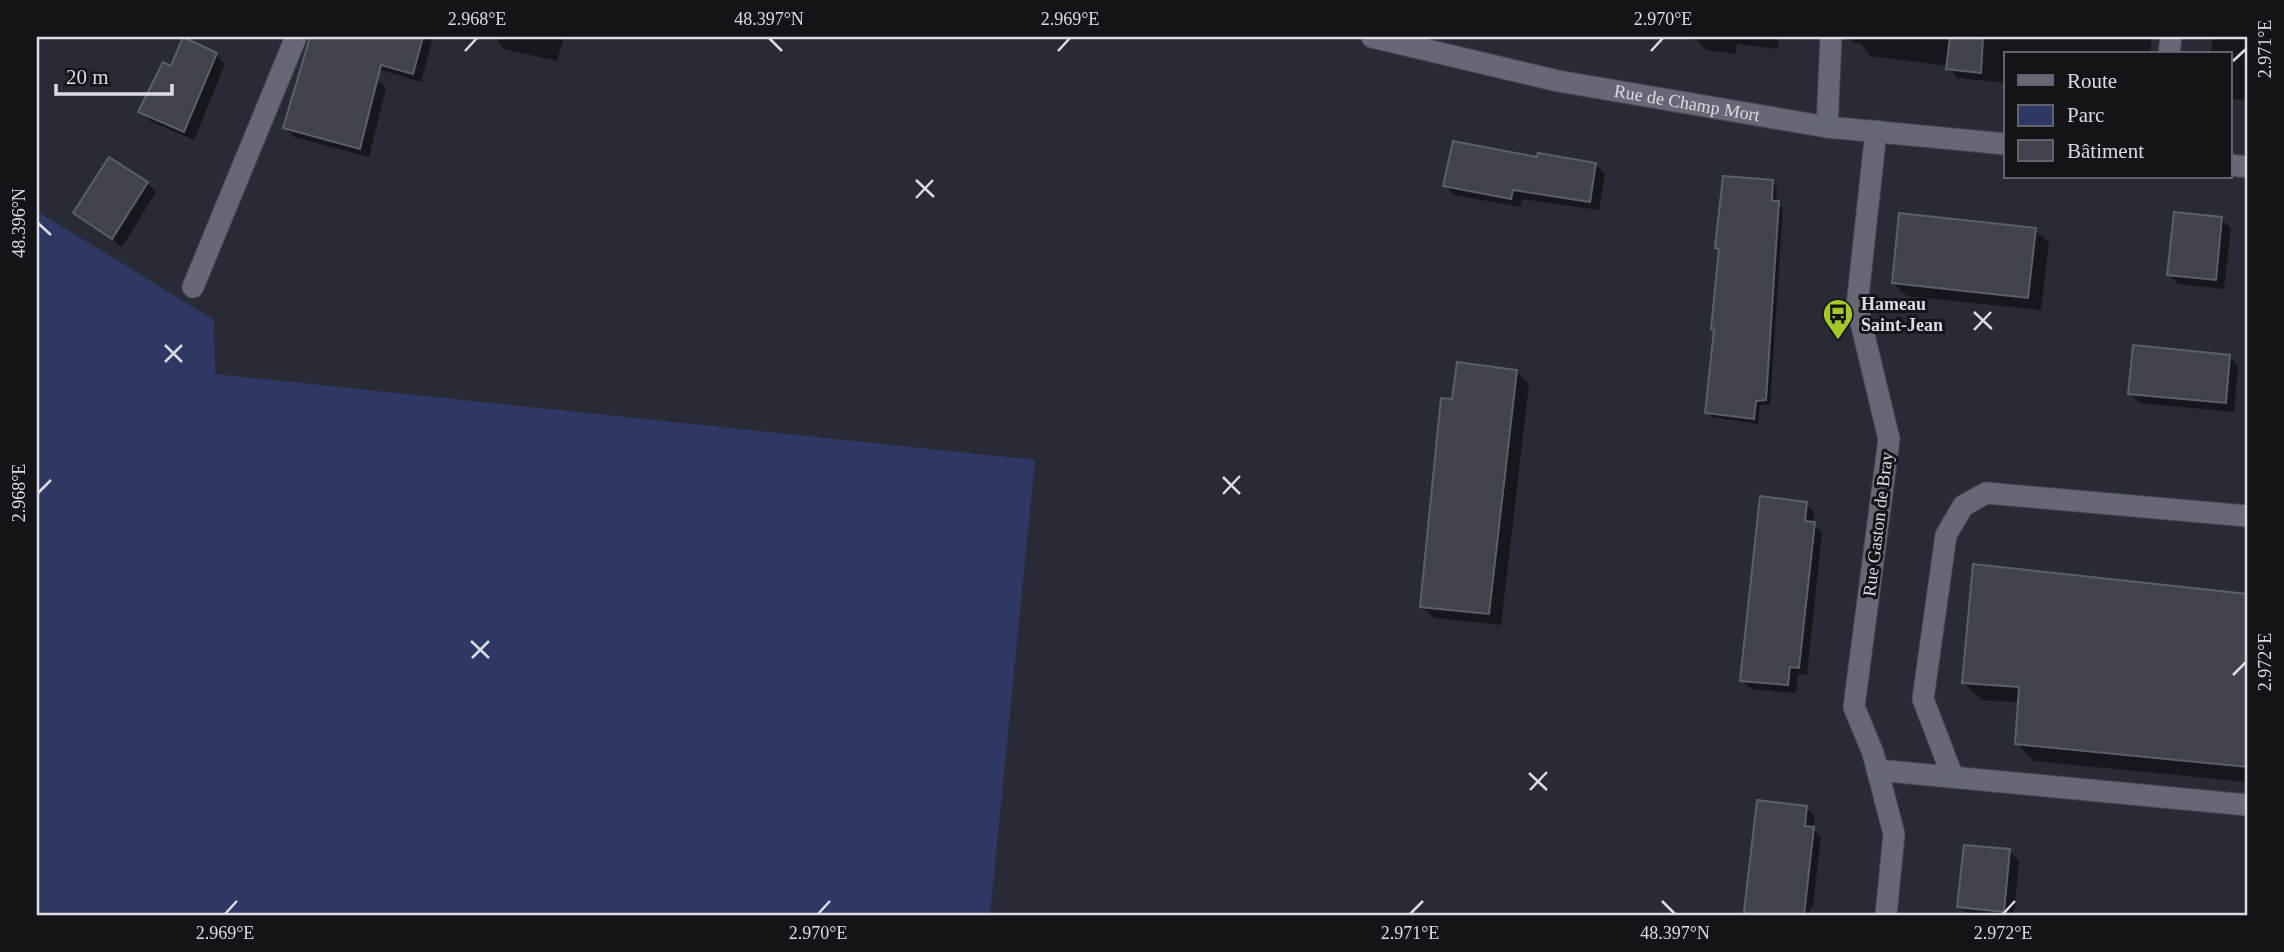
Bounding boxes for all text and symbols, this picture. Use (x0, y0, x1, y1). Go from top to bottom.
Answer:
text: 2.968°E (448, 9, 506, 29)
text: 48.397°N (734, 9, 804, 29)
text: 2.969°E (1041, 9, 1099, 29)
text: 2.970°E (1634, 9, 1692, 29)
text: 2.971°E (2255, 20, 2275, 78)
scale bar (56, 52, 172, 96)
legend (2004, 52, 2232, 178)
text: 20 m (66, 65, 109, 89)
text: Route (2067, 69, 2117, 93)
street label: Rue de Champ Mort (1613, 81, 1761, 125)
text: Parc (2067, 103, 2104, 127)
text: Bâtiment (2067, 139, 2144, 163)
text: 48.396°N (9, 188, 29, 258)
place label: Hameau Saint-Jean (1861, 294, 1943, 335)
bus stop icon: Hameau Saint-Jean (1821, 297, 1855, 341)
street label: Rue Gaston de Bray (1859, 451, 1897, 597)
text: 2.968°E (9, 464, 29, 522)
text: 2.972°E (2255, 633, 2275, 691)
text: 2.969°E (196, 923, 254, 943)
text: 2.970°E (789, 923, 847, 943)
text: 2.971°E (1381, 923, 1439, 943)
text: 48.397°N (1640, 923, 1710, 943)
text: 2.972°E (1974, 923, 2032, 943)

